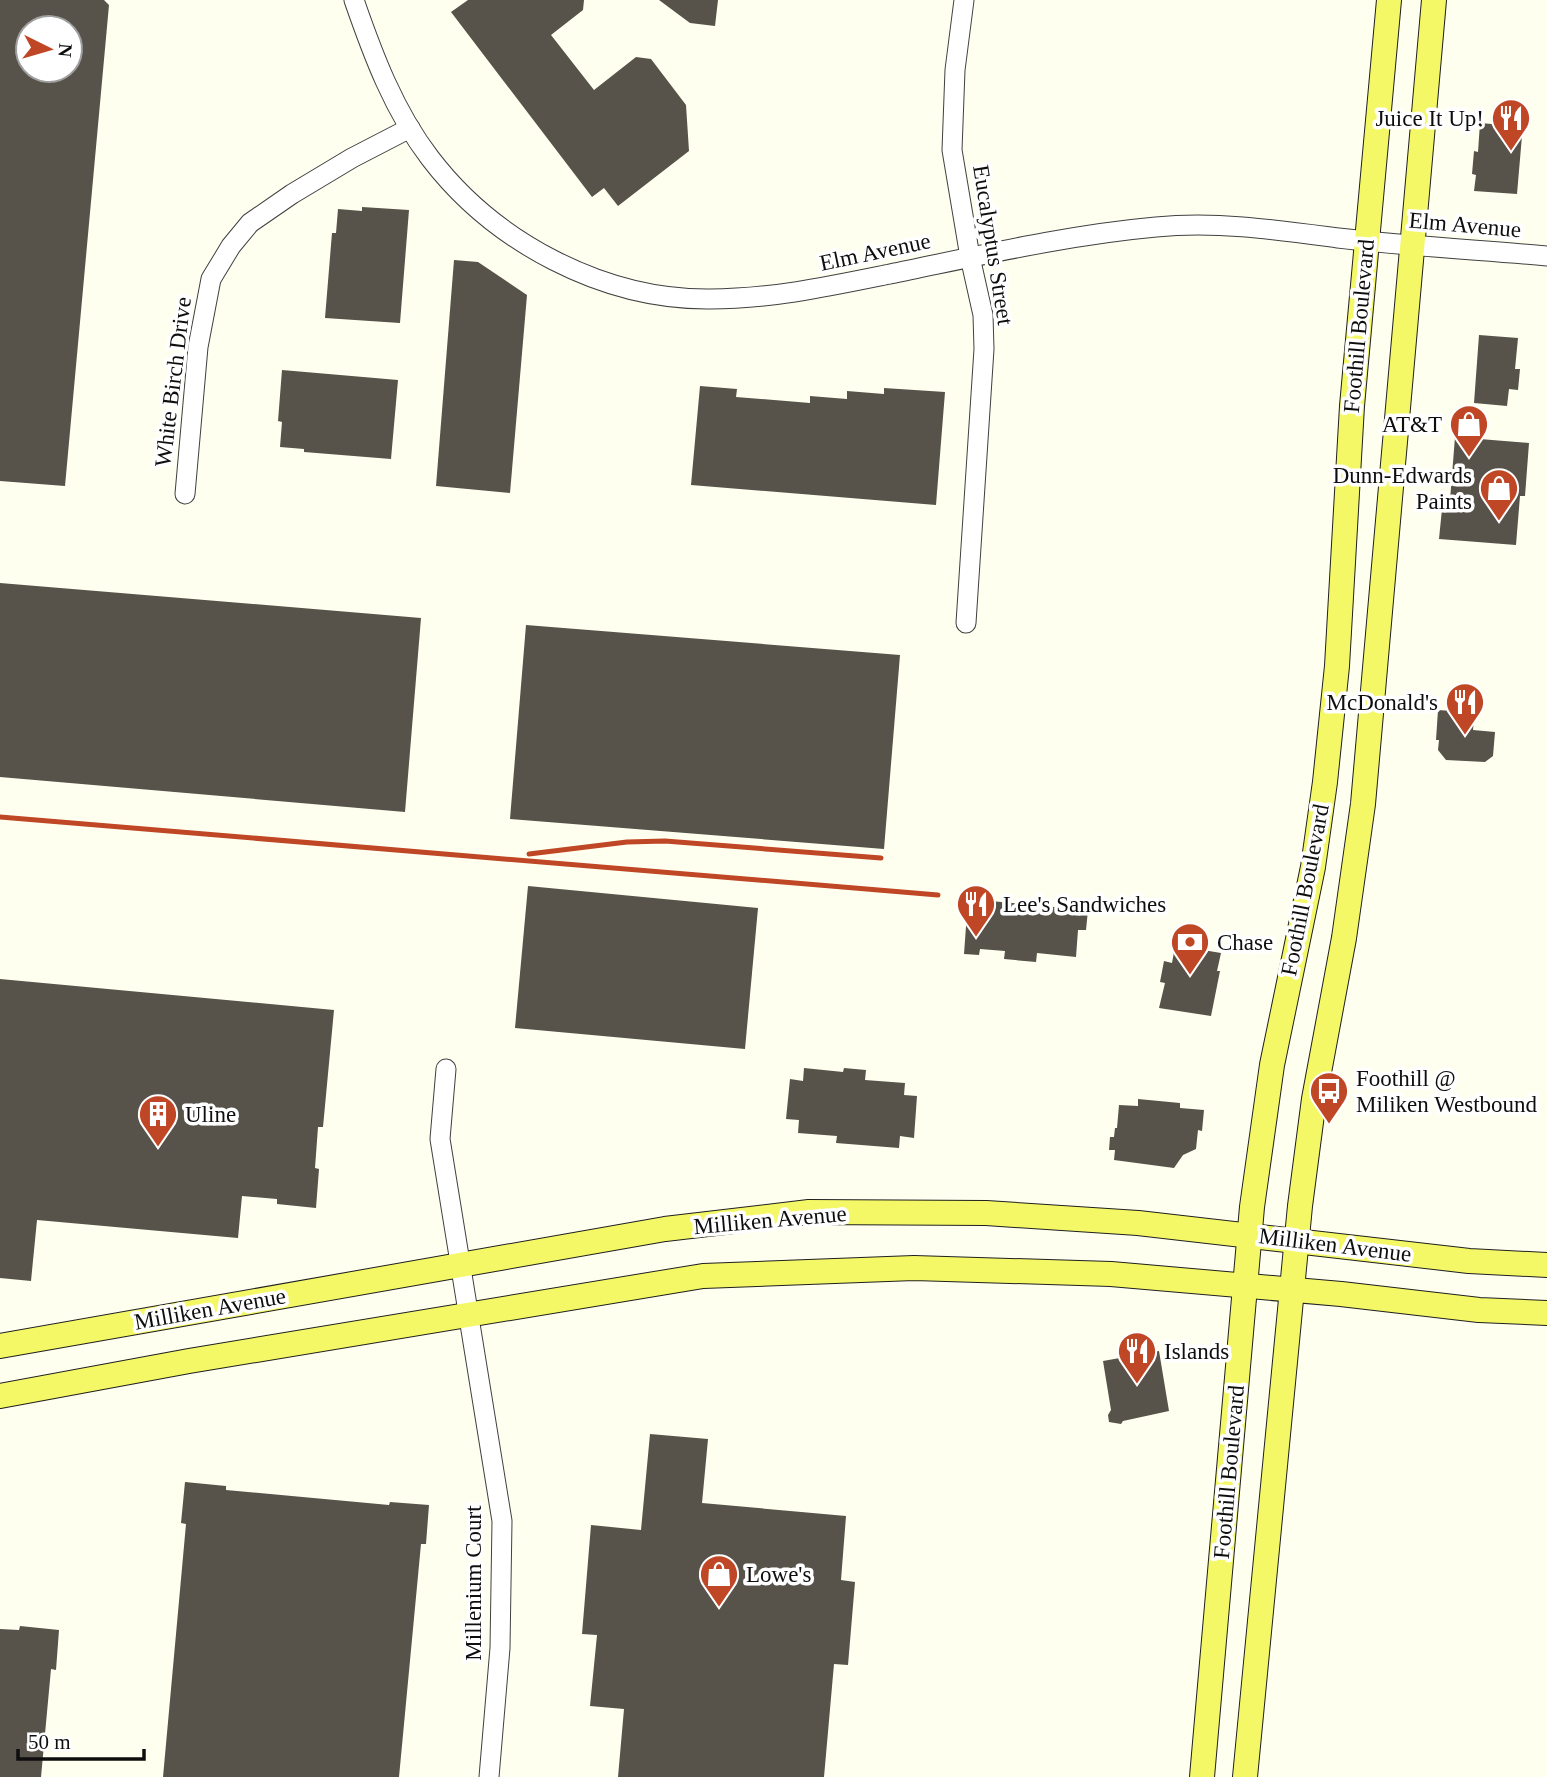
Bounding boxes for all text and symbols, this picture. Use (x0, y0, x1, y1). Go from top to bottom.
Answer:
north arrow (14, 14, 84, 84)
text: N (54, 43, 76, 58)
restaurant icon: Juice It Up! (1490, 97, 1532, 152)
place label: Juice It Up! (1375, 106, 1484, 131)
street label: Eucalyptus Street (968, 163, 1018, 327)
street label: Elm Avenue (1408, 208, 1522, 242)
street label: Elm Avenue (817, 228, 933, 276)
street label: Foothill Boulevard (1339, 238, 1379, 414)
street label: White Birch Drive (150, 296, 196, 468)
shop icon: AT&T (1448, 403, 1490, 458)
place label: AT&T (1382, 412, 1442, 437)
place label: Dunn-Edwards Paints (1333, 463, 1472, 514)
shop icon: Dunn-Edwards Paints (1478, 467, 1520, 522)
restaurant icon: McDonald's (1444, 681, 1486, 736)
place label: McDonald's (1327, 690, 1438, 715)
street label: Foothill Boulevard (1276, 802, 1334, 978)
restaurant icon: Lee's Sandwiches (955, 883, 997, 938)
place label: Lee's Sandwiches (1003, 892, 1166, 917)
bank icon: Chase (1169, 921, 1211, 976)
place label: Chase (1217, 930, 1273, 955)
place label: Foothill @ Miliken Westbound (1356, 1066, 1538, 1117)
bus stop icon: Foothill @ Miliken Westbound (1308, 1070, 1350, 1125)
building icon: Uline (137, 1093, 179, 1148)
place label: Uline (185, 1102, 236, 1127)
street label: Milliken Avenue (692, 1201, 848, 1239)
street label: Milliken Avenue (1257, 1223, 1413, 1267)
street label: Milliken Avenue (132, 1283, 288, 1335)
restaurant icon: Islands (1116, 1330, 1158, 1385)
place label: Islands (1164, 1339, 1229, 1364)
street label: Foothill Boulevard (1209, 1384, 1249, 1560)
street label: Millenium Court (461, 1505, 486, 1661)
shop icon: Lowe's (698, 1553, 740, 1608)
place label: Lowe's (746, 1562, 812, 1587)
scale bar (18, 1718, 144, 1762)
text: 50 m (28, 1730, 71, 1754)

